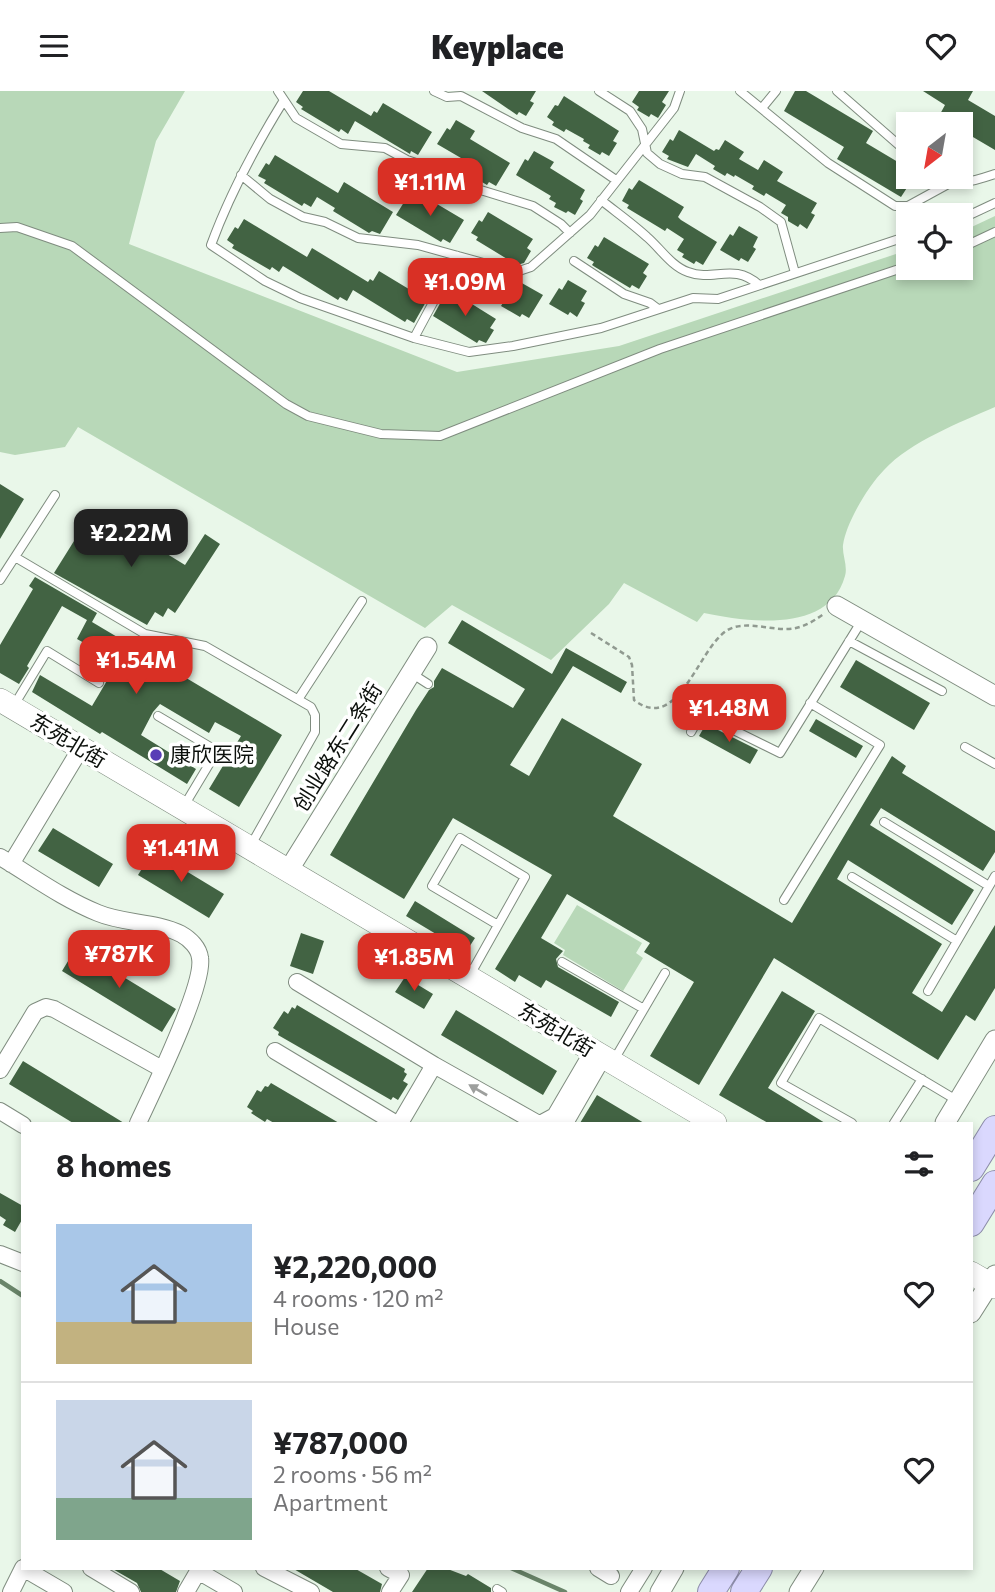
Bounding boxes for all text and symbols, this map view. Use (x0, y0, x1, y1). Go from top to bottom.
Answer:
text: Keyplace (431, 26, 564, 66)
icon: menu (35, 27, 73, 65)
icon: heart (922, 27, 960, 65)
north arrow (896, 112, 973, 189)
map controls (896, 112, 973, 280)
pin: ¥1.11M (373, 159, 487, 218)
text: ¥1.11M (394, 167, 466, 195)
button: locate (896, 203, 973, 280)
pin: ¥1.09M (408, 259, 522, 318)
text: ¥1.09M (424, 267, 506, 295)
pin: ¥2.22M (74, 510, 188, 569)
text: ¥2.22M (90, 518, 172, 546)
pin: ¥1.54M (79, 637, 193, 696)
text: ¥1.54M (96, 645, 176, 673)
street label: 创业路东二条街 (287, 677, 386, 815)
pin: ¥1.48M (672, 685, 786, 744)
text: ¥1.48M (688, 693, 770, 721)
street label: 东苑北街 (26, 707, 111, 772)
place label: 康欣医院 (170, 741, 254, 766)
marker: 康欣医院 (148, 747, 164, 763)
pin: ¥1.41M (124, 825, 238, 884)
text: ¥1.41M (142, 833, 220, 861)
pin: ¥787K (70, 930, 168, 990)
pin: ¥1.85M (357, 933, 471, 993)
text: ¥787K (84, 939, 154, 967)
text: ¥1.85M (374, 942, 454, 970)
street label: 东苑北街 (514, 996, 599, 1061)
one-way arrow (468, 1084, 487, 1096)
icon: filters (900, 1145, 938, 1183)
text: 8 homes (56, 1146, 172, 1183)
text: ¥2,220,000 (273, 1247, 437, 1284)
icon: home (112, 1252, 196, 1336)
icon: heart (900, 1275, 938, 1313)
text: 4 rooms · 120 m² (273, 1284, 444, 1312)
text: House (273, 1312, 339, 1340)
text: ¥787,000 (273, 1423, 408, 1460)
icon: home (112, 1428, 196, 1512)
icon: heart (900, 1451, 938, 1489)
text: 2 rooms · 56 m² (273, 1460, 432, 1488)
text: Apartment (273, 1488, 388, 1516)

